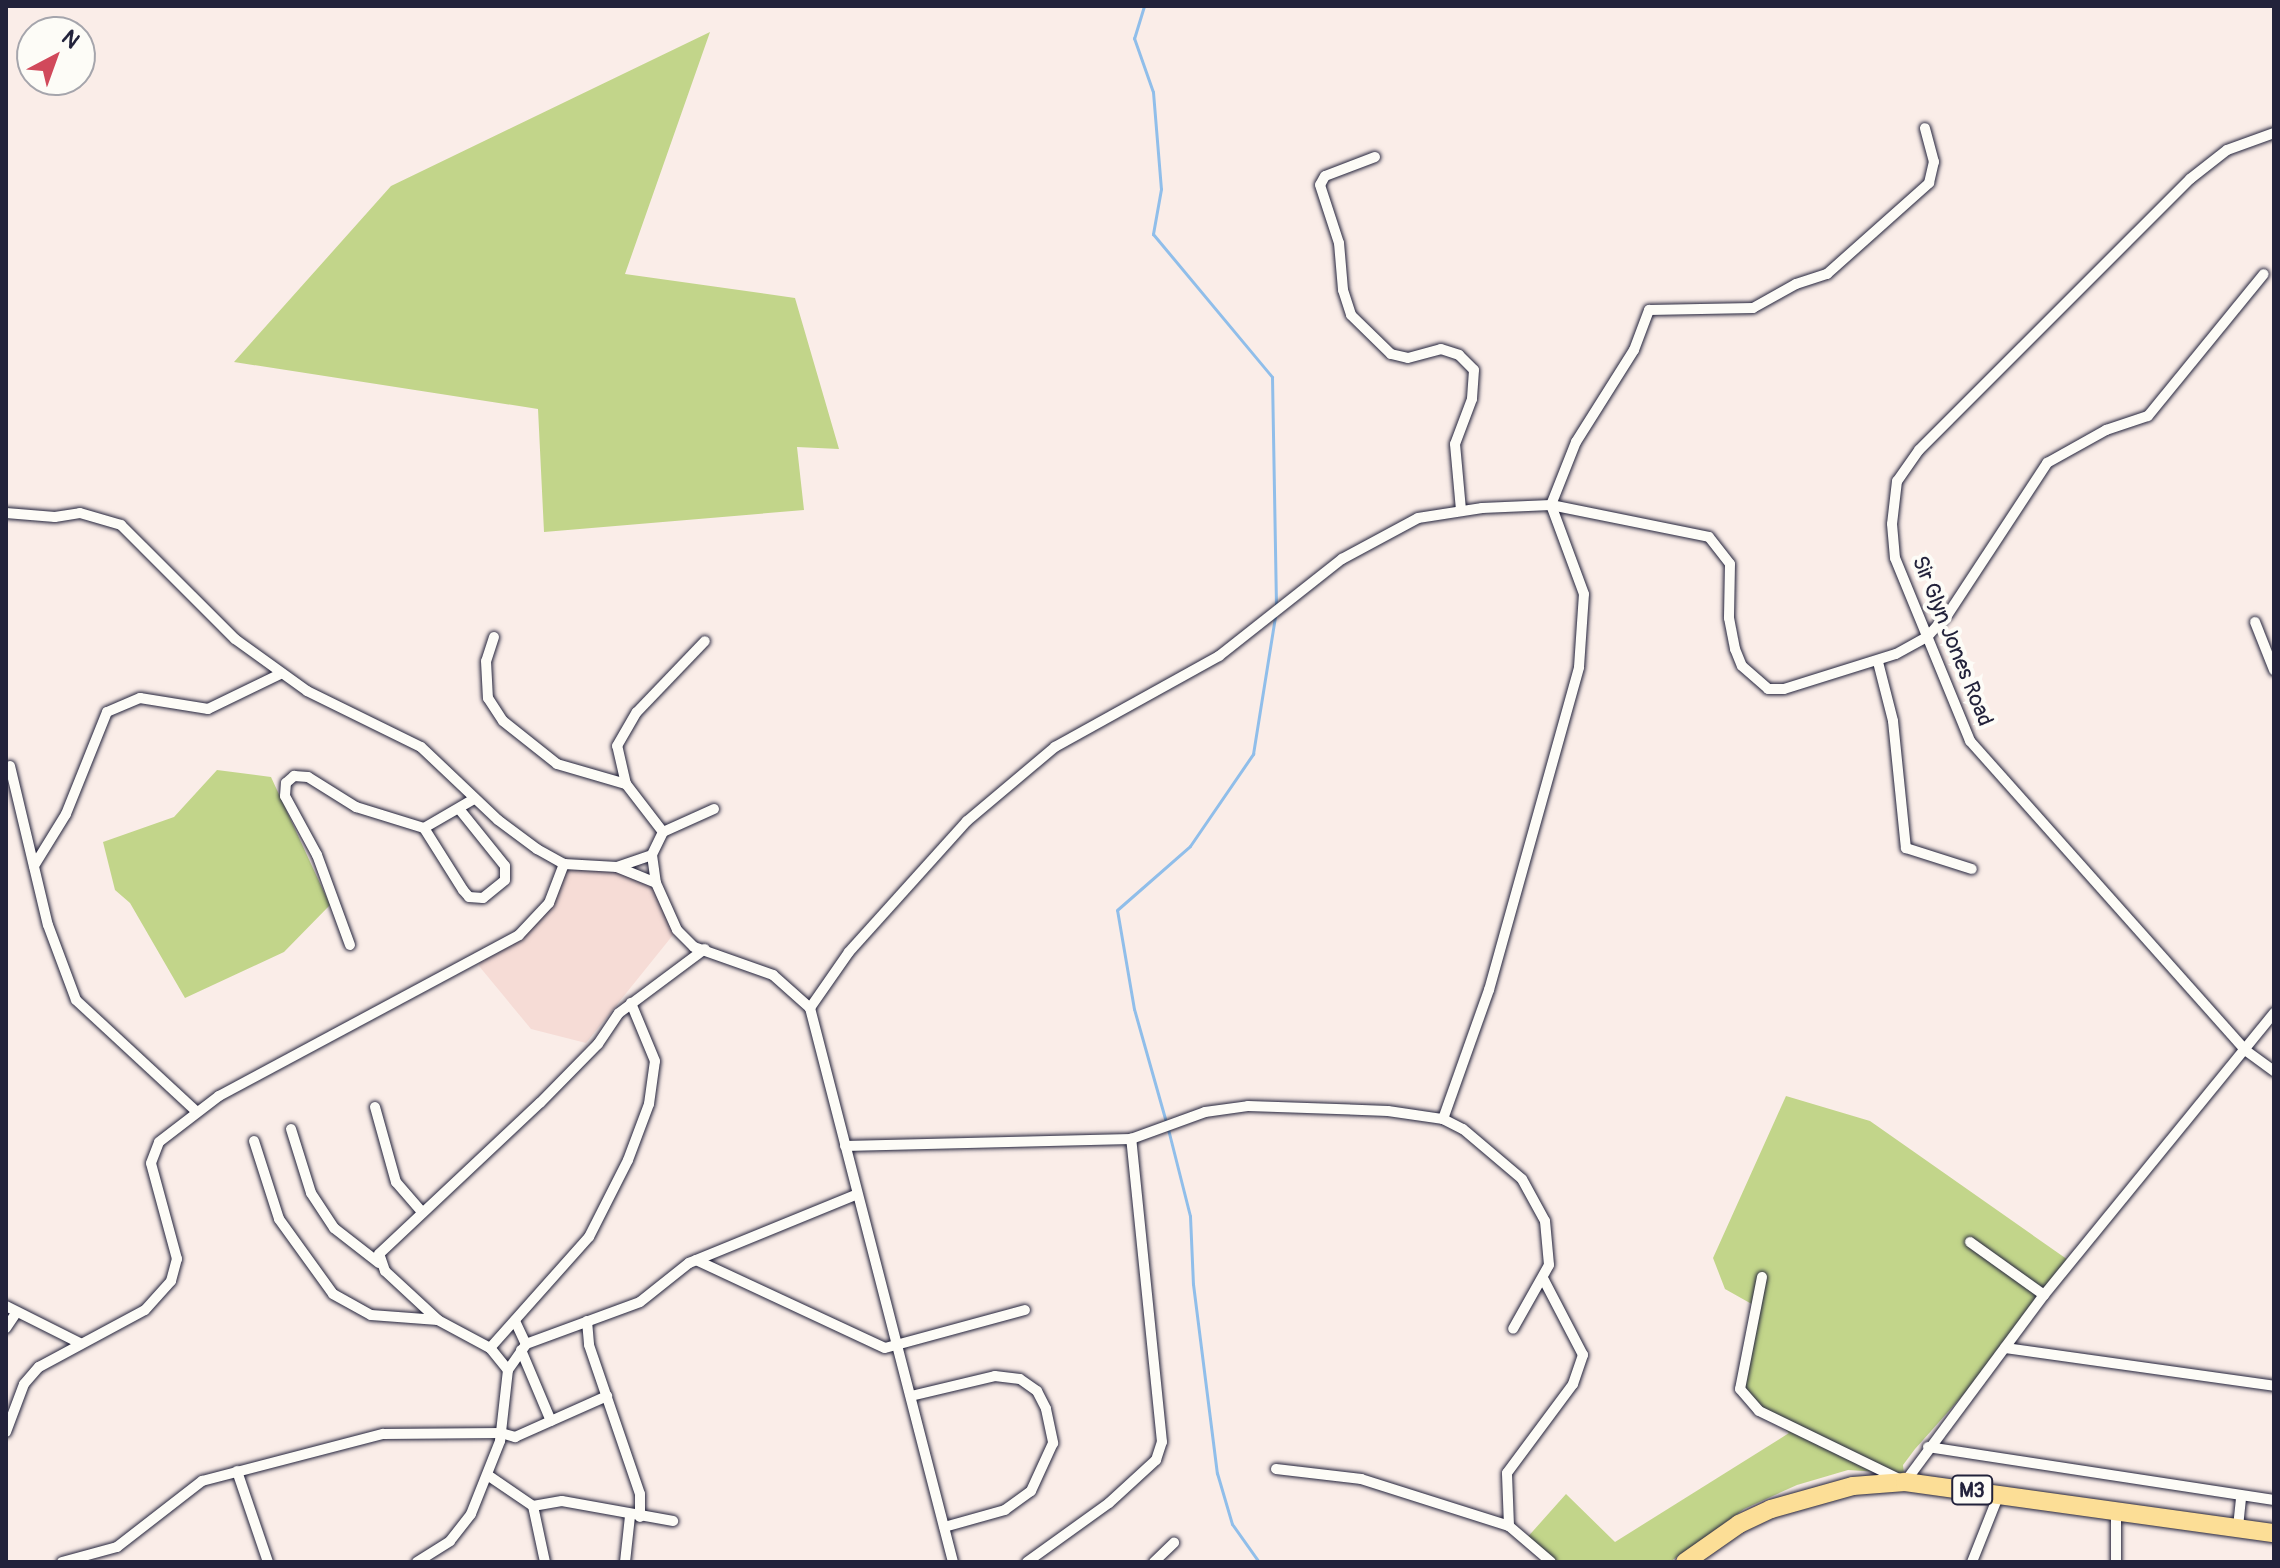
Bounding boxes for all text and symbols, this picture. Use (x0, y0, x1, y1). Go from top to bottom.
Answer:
north arrow (16, 16, 96, 96)
text: N (56, 24, 85, 55)
street label: Sir Glyn Jones Road (1906, 552, 1998, 730)
road number: M3 (1950, 1474, 1994, 1506)

